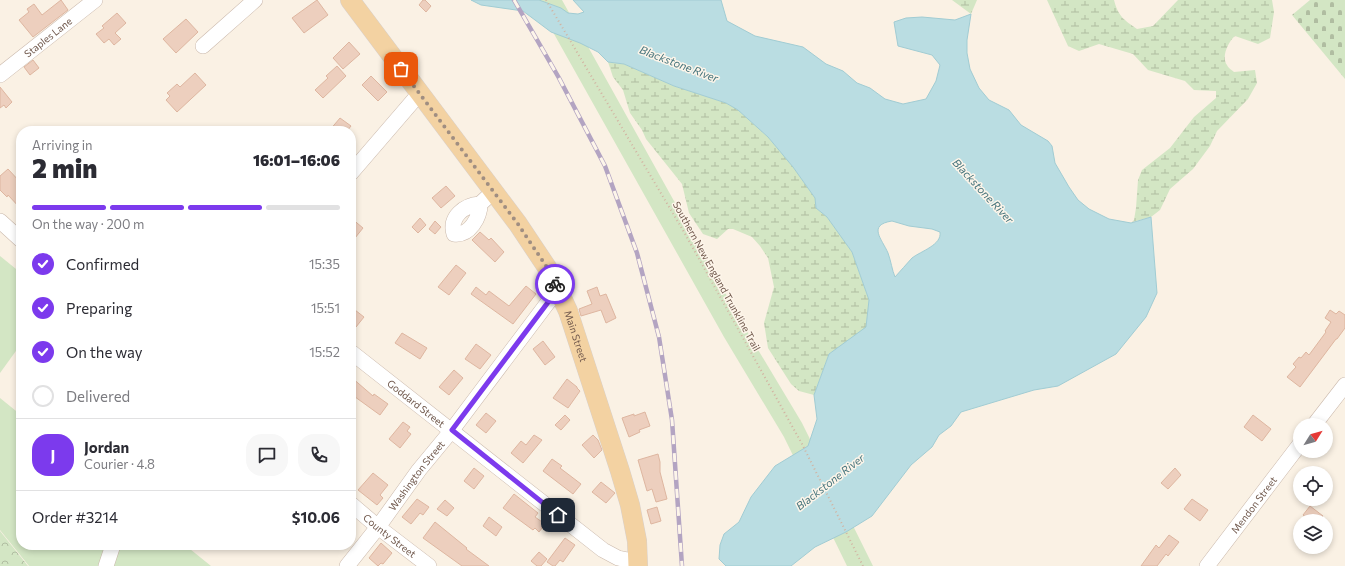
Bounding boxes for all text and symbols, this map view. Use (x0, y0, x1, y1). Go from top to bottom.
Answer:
street label: Staples Lane (22, 15, 74, 60)
water label: Blackstone River (638, 43, 721, 85)
pin (384, 52, 418, 86)
icon: bag (390, 58, 412, 80)
text: Arriving in (32, 137, 92, 153)
text: 16:01–16:06 (253, 151, 340, 169)
text: 2 min (32, 152, 97, 183)
water label: Blackstone River (950, 156, 1017, 226)
street label: Southern New England Trunkline Trail (671, 199, 763, 353)
text: On the way · 200 m (32, 216, 144, 232)
icon: check (32, 253, 54, 275)
text: Confirmed (66, 255, 139, 273)
text: 15:35 (309, 256, 340, 272)
courier (535, 264, 575, 304)
icon: bike (544, 273, 566, 295)
icon: check (32, 297, 54, 319)
text: Preparing (66, 299, 132, 317)
text: 15:51 (311, 300, 340, 316)
street label: Main Street (562, 309, 590, 363)
icon: check (32, 341, 54, 363)
text: On the way (66, 343, 143, 361)
text: 15:52 (309, 344, 340, 360)
street label: Goddard Street (385, 377, 447, 430)
text: Delivered (66, 387, 130, 405)
north arrow (1293, 418, 1333, 458)
map controls (1293, 418, 1333, 554)
button: chat (246, 434, 288, 476)
button: phone (298, 434, 340, 476)
text: Jordan (84, 438, 129, 456)
street label: Washington Street (386, 438, 447, 513)
text: J (51, 446, 55, 464)
water label: Blackstone River (793, 451, 867, 512)
text: Courier · 4.8 (84, 456, 155, 472)
button: locate (1293, 466, 1333, 506)
street label: Mendon Street (1228, 474, 1279, 536)
pin (541, 498, 575, 532)
icon: home (547, 504, 569, 526)
text: Order #3214 (32, 508, 118, 526)
text: $10.06 (292, 508, 340, 526)
street label: County Street (361, 511, 418, 560)
button: layers (1293, 514, 1333, 554)

